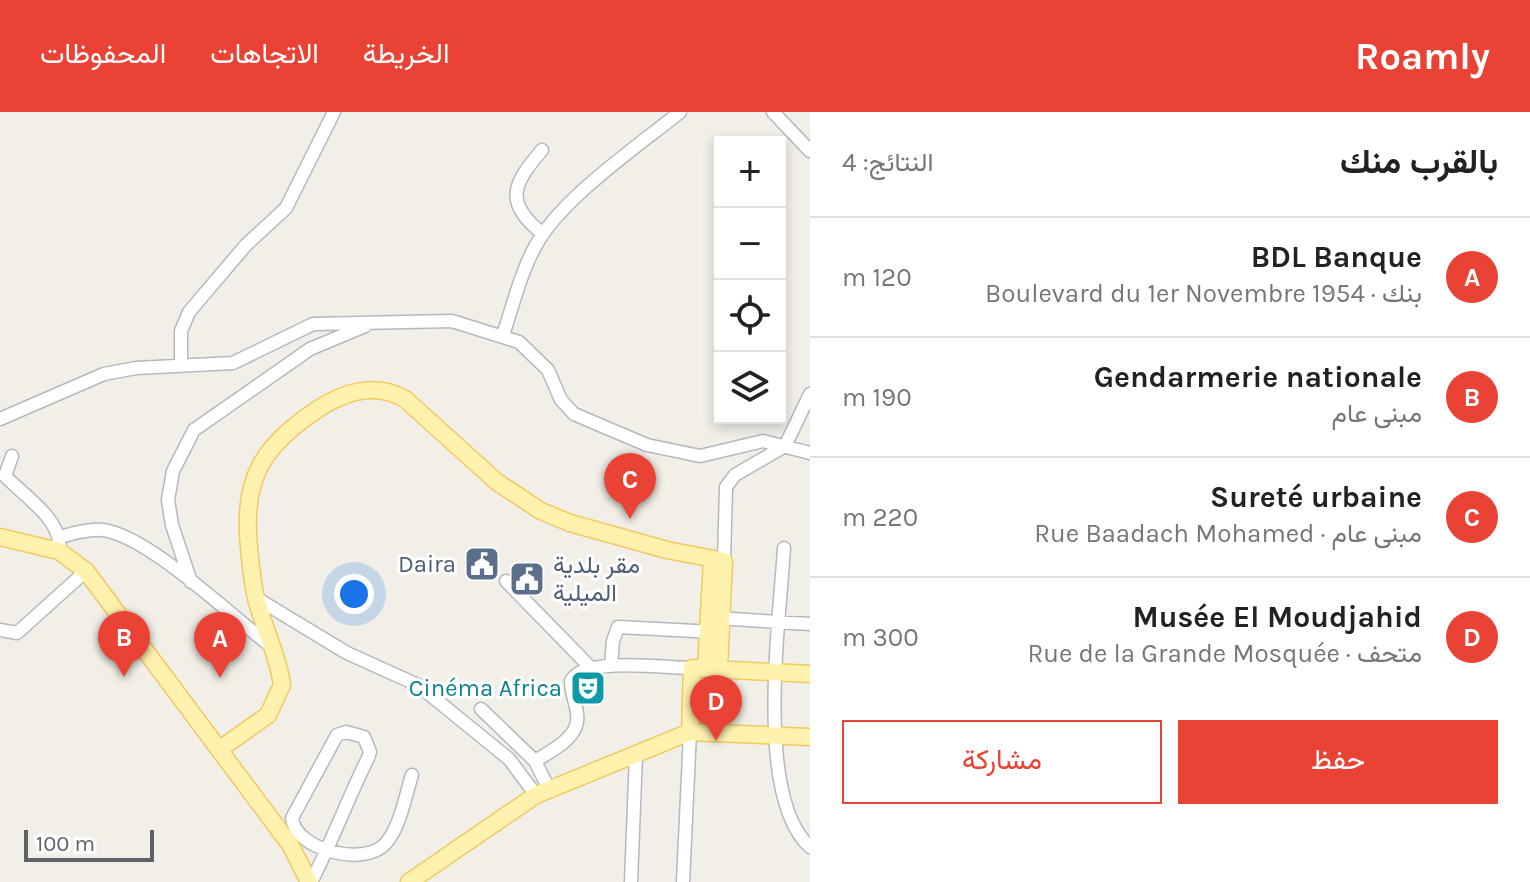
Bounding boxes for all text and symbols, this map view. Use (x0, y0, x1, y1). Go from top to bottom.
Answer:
text: Roamly (1355, 34, 1490, 79)
text: المحفوظات (40, 37, 166, 70)
text: الاتجاهات (210, 37, 319, 70)
text: الخريطة (363, 37, 449, 70)
map controls (714, 136, 786, 424)
button: + (714, 136, 786, 208)
text: بالقرب منك (1340, 142, 1498, 182)
text: النتائج: 4 (842, 147, 934, 178)
button: − (714, 208, 786, 280)
text: BDL Banque (1251, 239, 1422, 275)
text: 120 m (842, 262, 912, 293)
text: A (1464, 262, 1480, 293)
text: بنك · Boulevard du 1er Novembre 1954 (985, 278, 1422, 309)
button: locate (714, 280, 786, 352)
button: layers (714, 352, 786, 424)
text: Gendarmerie nationale (1094, 359, 1422, 395)
text: 190 m (842, 382, 912, 413)
text: B (1464, 382, 1480, 413)
text: مبنى عام (1331, 398, 1422, 429)
pin: C (604, 453, 656, 519)
text: Sureté urbaine (1210, 479, 1422, 515)
text: 220 m (842, 502, 918, 533)
text: C (1464, 502, 1480, 533)
text: مبنى عام · Rue Baadach Mohamed (1034, 518, 1422, 549)
public building icon: Daira (463, 545, 501, 583)
place label: Daira (398, 550, 456, 578)
place label: مقر بلدية الميلية (553, 551, 640, 607)
public building icon: مقر بلدية الميلية (508, 560, 546, 598)
your location (334, 574, 374, 614)
text: Musée El Moudjahid (1132, 599, 1422, 635)
pin: B (98, 611, 150, 677)
pin: A (194, 612, 246, 678)
text: 300 m (842, 622, 919, 653)
text: D (1463, 622, 1481, 653)
text: متحف · Rue de la Grande Mosquée (1027, 638, 1422, 669)
theatre icon: Cinéma Africa (569, 669, 607, 707)
place label: Cinéma Africa (409, 674, 562, 702)
pin: D (690, 675, 742, 741)
button: مشاركة (842, 720, 1162, 804)
button: حفظ (1178, 720, 1498, 804)
scale bar (24, 826, 154, 862)
text: 100 m (36, 831, 95, 857)

